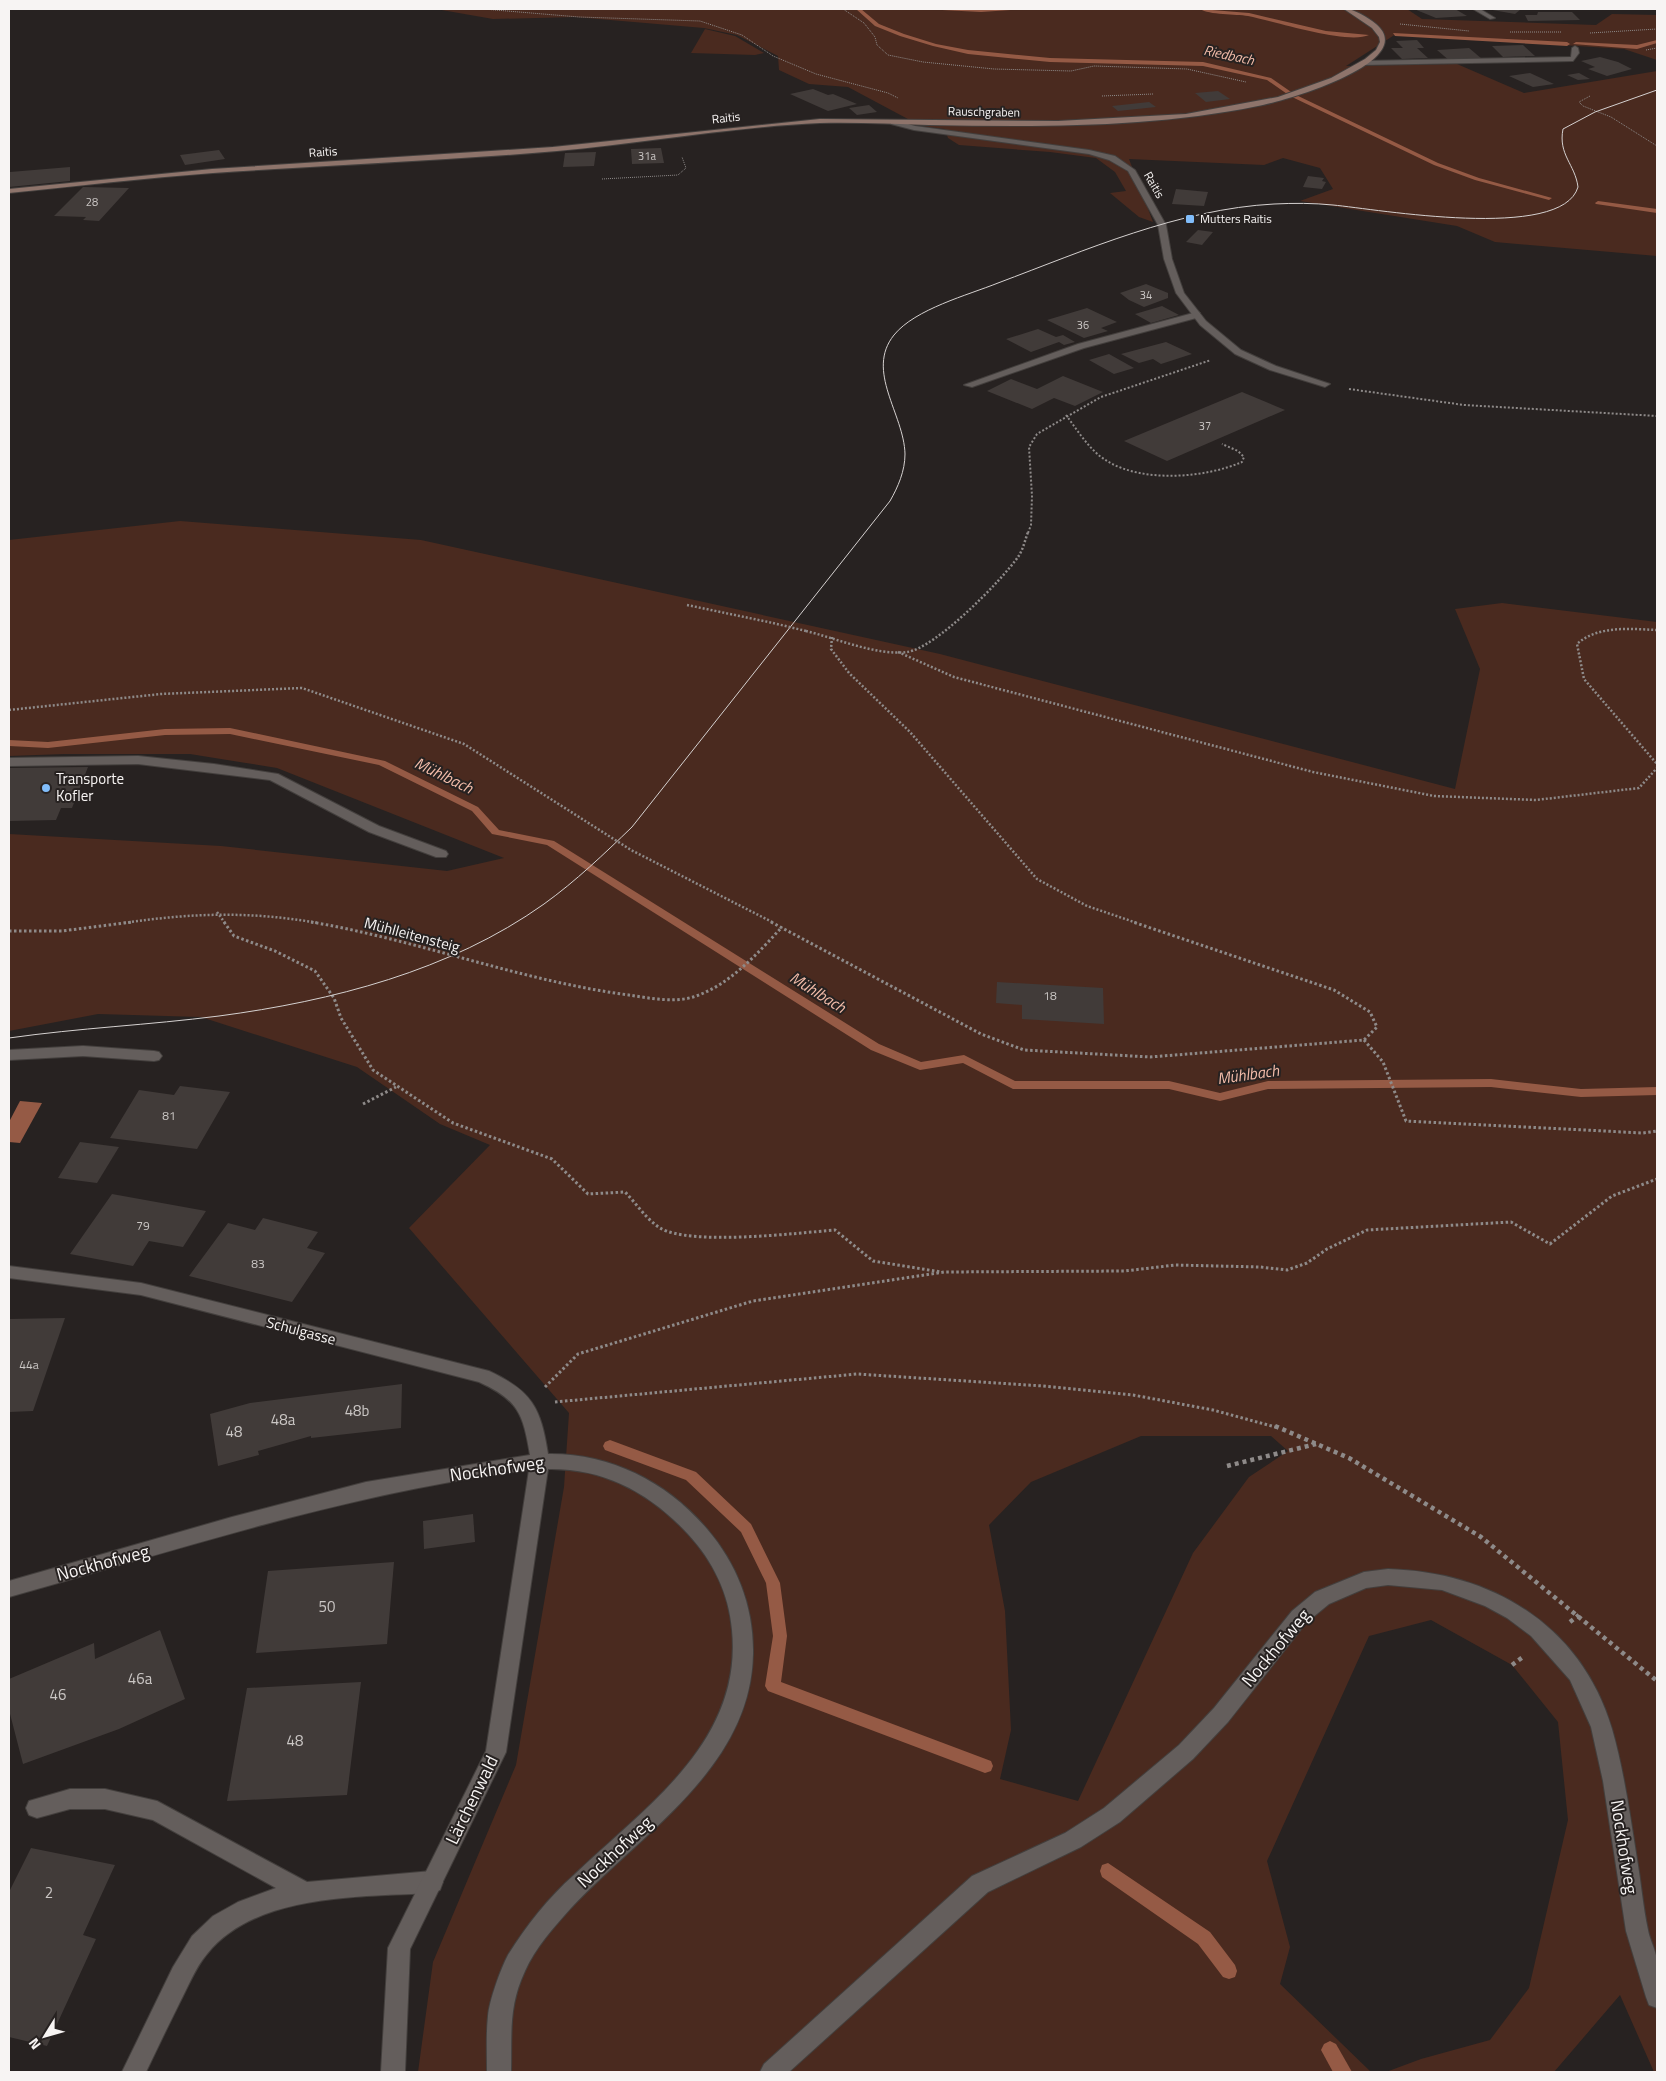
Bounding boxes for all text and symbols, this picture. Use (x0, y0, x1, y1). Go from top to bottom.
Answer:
water label: Riedbach (1202, 39, 1257, 70)
street label: Rauschgraben (948, 101, 1020, 122)
street label: Raitis (711, 107, 742, 128)
street label: Raitis (308, 141, 338, 162)
house number: 31a (638, 148, 656, 164)
street label: Raitis (1139, 168, 1170, 202)
house number: 28 (86, 194, 98, 210)
place label: Mutters Raitis (1200, 209, 1272, 228)
marker: Mutters Raitis (1184, 213, 1196, 225)
house number: 34 (1140, 287, 1152, 303)
house number: 36 (1077, 317, 1089, 333)
house number: 37 (1199, 418, 1211, 434)
water label: Mühlbach (411, 751, 478, 800)
place label: Transporte Kofler (56, 767, 124, 807)
marker: Transporte Kofler (40, 782, 52, 794)
street label: Mühlleitensteig (362, 911, 463, 958)
water label: Mühlbach (785, 965, 852, 1019)
house number: 18 (1043, 986, 1057, 1005)
water label: Mühlbach (1215, 1058, 1282, 1090)
house number: 81 (162, 1106, 176, 1125)
house number: 79 (136, 1216, 150, 1235)
house number: 83 (251, 1254, 265, 1273)
street label: Schulgasse (264, 1310, 338, 1351)
house number: 44a (19, 1355, 39, 1374)
house number: 48b (345, 1399, 369, 1422)
house number: 48a (271, 1408, 296, 1431)
house number: 48 (226, 1420, 242, 1443)
street label: Nockhofweg (448, 1449, 546, 1488)
street label: Nockhofweg (53, 1537, 152, 1588)
house number: 50 (319, 1595, 335, 1618)
street label: Nockhofweg (1235, 1603, 1317, 1693)
house number: 46a (128, 1667, 153, 1690)
house number: 46 (50, 1683, 66, 1706)
house number: 48 (287, 1729, 303, 1752)
street label: Lärchenwald (438, 1751, 505, 1849)
street label: Nockhofweg (1604, 1798, 1645, 1896)
street label: Nockhofweg (571, 1809, 659, 1894)
house number: 2 (45, 1881, 53, 1904)
north arrow (20, 2011, 70, 2061)
text: N (23, 2034, 46, 2054)

